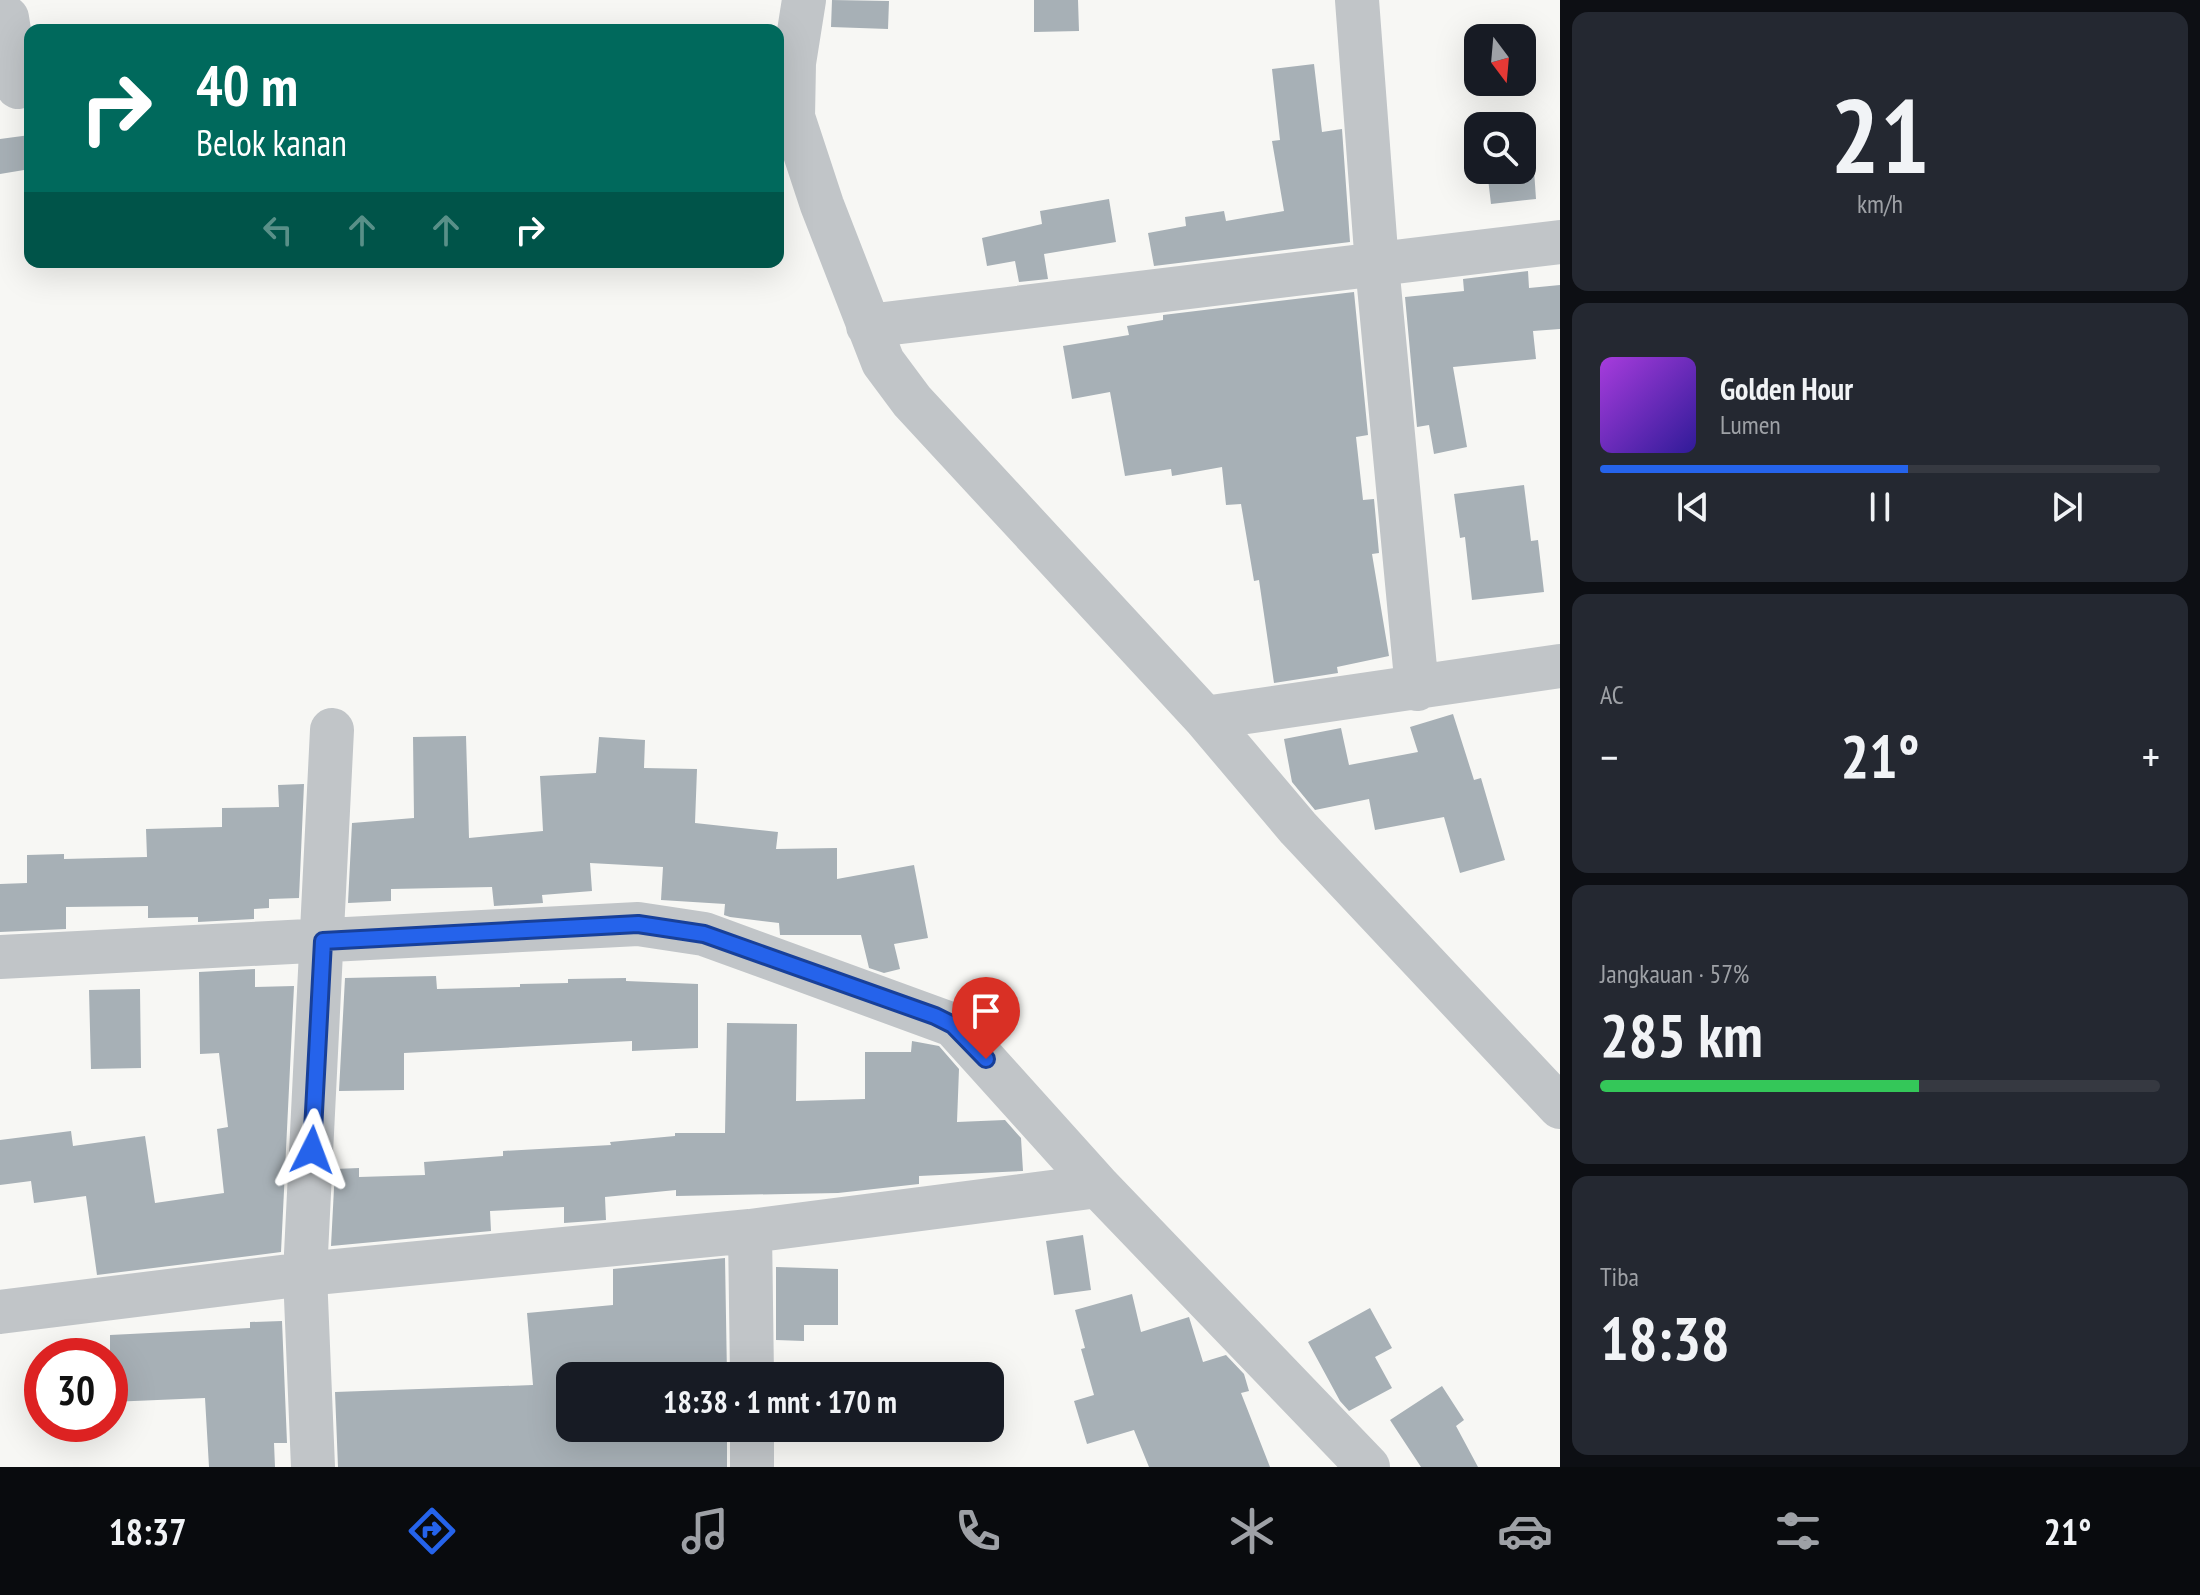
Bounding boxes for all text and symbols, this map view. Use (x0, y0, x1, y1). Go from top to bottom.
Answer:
north arrow (1464, 24, 1536, 96)
map controls (1464, 24, 1536, 184)
text: 40 m (196, 49, 298, 121)
icon: right (64, 56, 168, 160)
text: 21 (1830, 67, 1930, 202)
button: search (1464, 112, 1536, 184)
text: Belok kanan (196, 119, 347, 166)
text: km/h (1857, 187, 1903, 220)
icon: left (256, 208, 300, 252)
icon: ahead (340, 208, 384, 252)
icon: ahead (424, 208, 468, 252)
icon: right (508, 208, 552, 252)
text: Golden Hour (1720, 369, 1853, 408)
text: Lumen (1720, 408, 1781, 441)
icon: previous (1671, 485, 1715, 529)
icon: pause (1858, 485, 1902, 529)
icon: next (2045, 485, 2089, 529)
text: AC (1600, 678, 1624, 711)
text: 21° (1840, 717, 1920, 795)
text: − (1600, 728, 1618, 785)
text: + (2142, 728, 2160, 785)
text: Jangkauan · 57% (1600, 957, 1749, 990)
pin (952, 977, 1020, 1059)
icon: arrive (964, 989, 1008, 1033)
text: 285 km (1600, 996, 1763, 1074)
position arrow (270, 1108, 354, 1192)
text: Tiba (1600, 1260, 1639, 1293)
text: 18:38 (1600, 1299, 1730, 1377)
speed limit sign: 30 (24, 1338, 128, 1442)
text: 18:38 · 1 mnt · 170 m (663, 1382, 897, 1421)
icon: directions (404, 1503, 460, 1559)
icon: music (677, 1503, 733, 1559)
icon: phone (950, 1503, 1006, 1559)
icon: climate (1224, 1503, 1280, 1559)
icon: car (1497, 1503, 1553, 1559)
icon: filters (1770, 1503, 1826, 1559)
text: 18:37 (109, 1508, 187, 1555)
text: 21° (2044, 1508, 2091, 1555)

